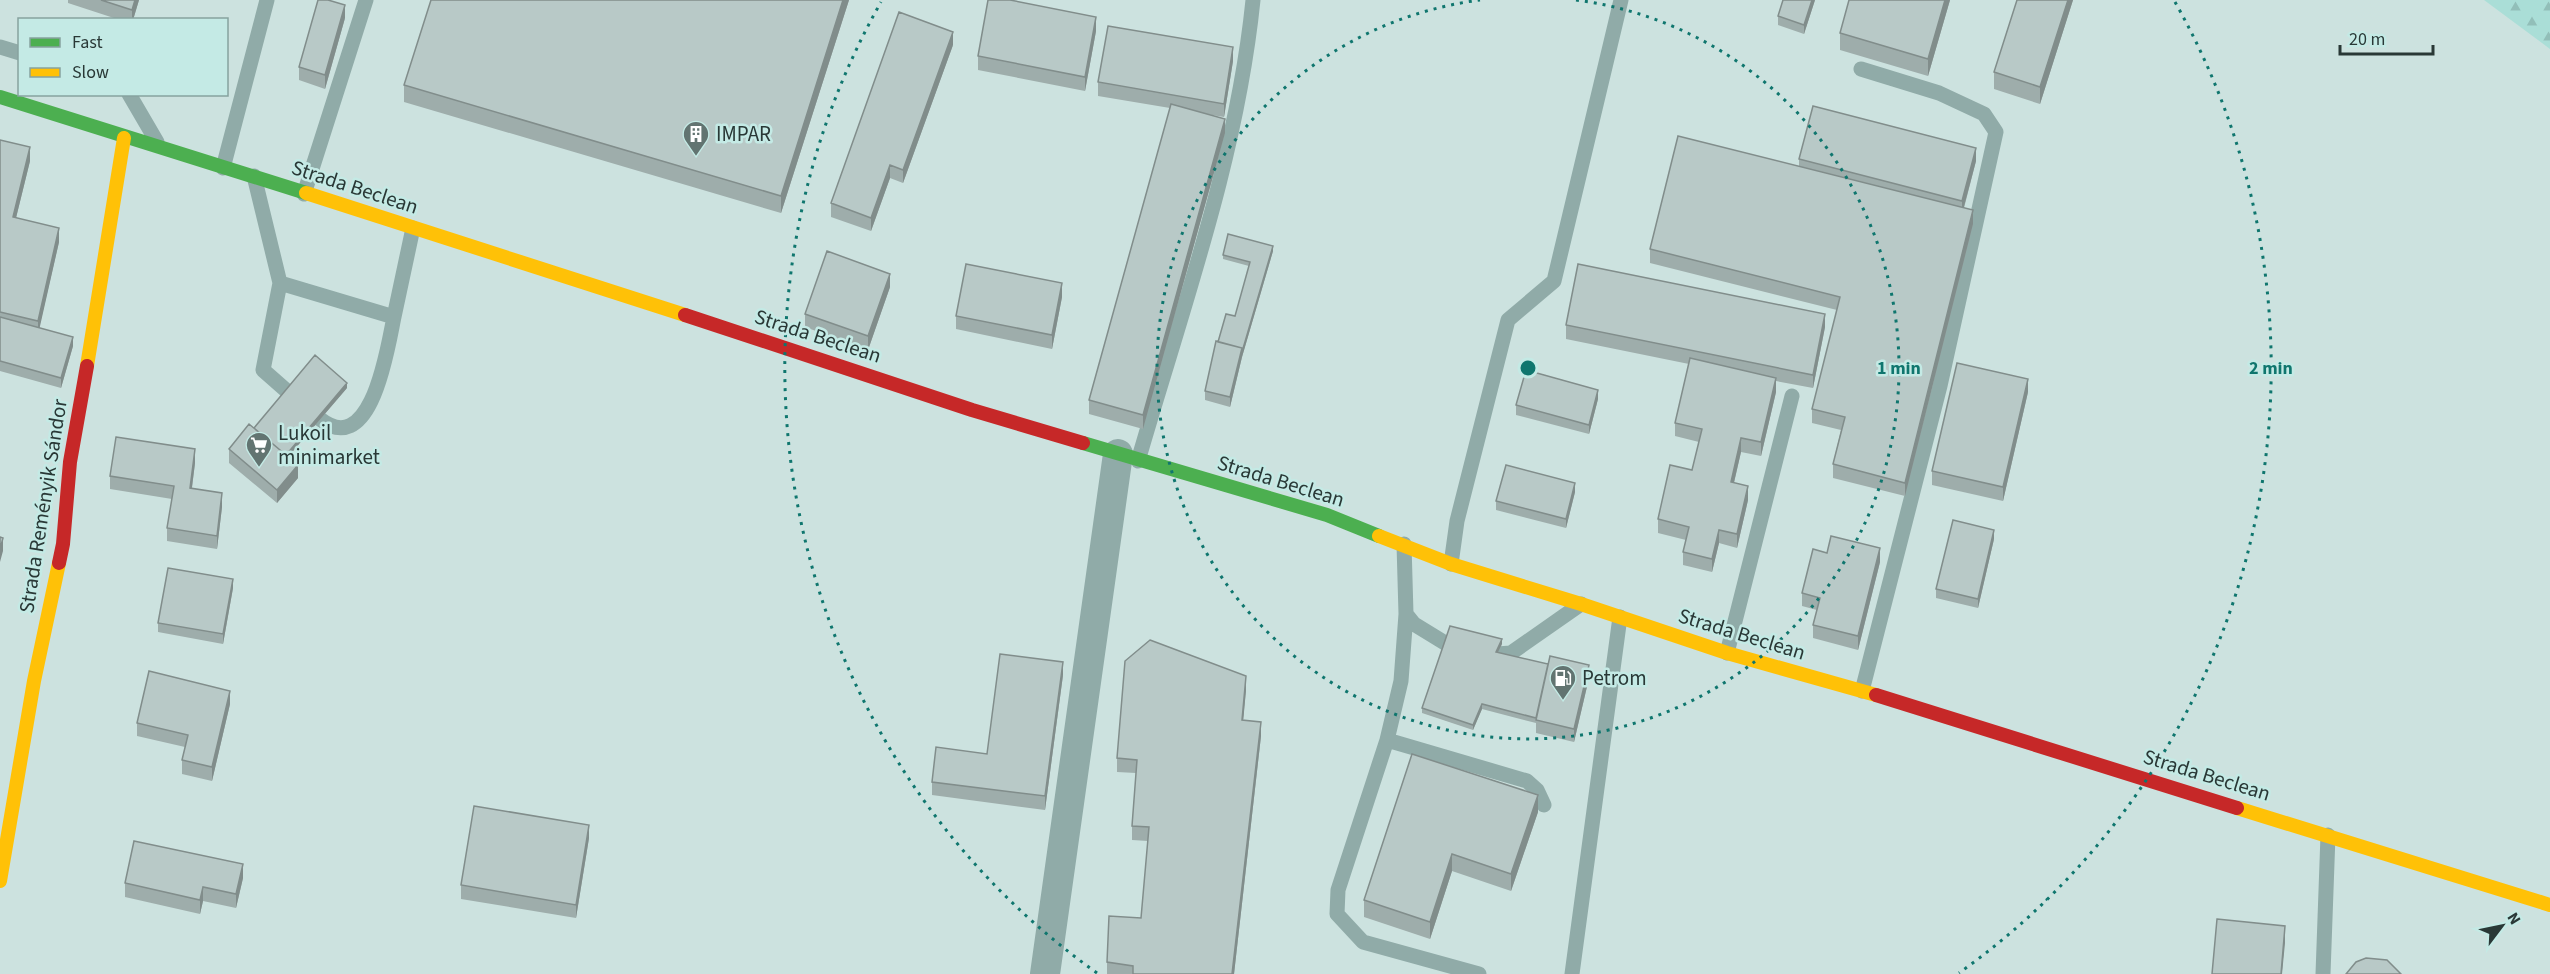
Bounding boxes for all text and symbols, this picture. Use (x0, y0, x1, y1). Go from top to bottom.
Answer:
legend (18, 18, 228, 96)
scale bar (2340, 18, 2433, 56)
text: 20 m (2349, 27, 2385, 52)
text: Fast (72, 30, 103, 55)
text: Slow (72, 60, 109, 85)
building icon: IMPAR (681, 119, 711, 157)
place label: IMPAR (716, 119, 771, 149)
street label: Strada Beclean (288, 152, 422, 222)
street label: Strada Beclean (751, 301, 885, 371)
text: 1 min (1877, 356, 1921, 381)
text: 2 min (2249, 356, 2293, 381)
centre of rings (1518, 358, 1538, 378)
street label: Strada Reményik Sándor (11, 396, 75, 615)
place label: Lukoil minimarket (278, 418, 380, 472)
supermarket icon: Lukoil minimarket (244, 430, 274, 468)
street label: Strada Beclean (1214, 447, 1348, 515)
street label: Strada Beclean (1675, 600, 1809, 668)
fuel station icon: Petrom (1548, 663, 1578, 701)
place label: Petrom (1582, 663, 1647, 693)
street label: Strada Beclean (2140, 741, 2274, 809)
north arrow (2472, 896, 2532, 956)
text: N (2502, 908, 2526, 929)

